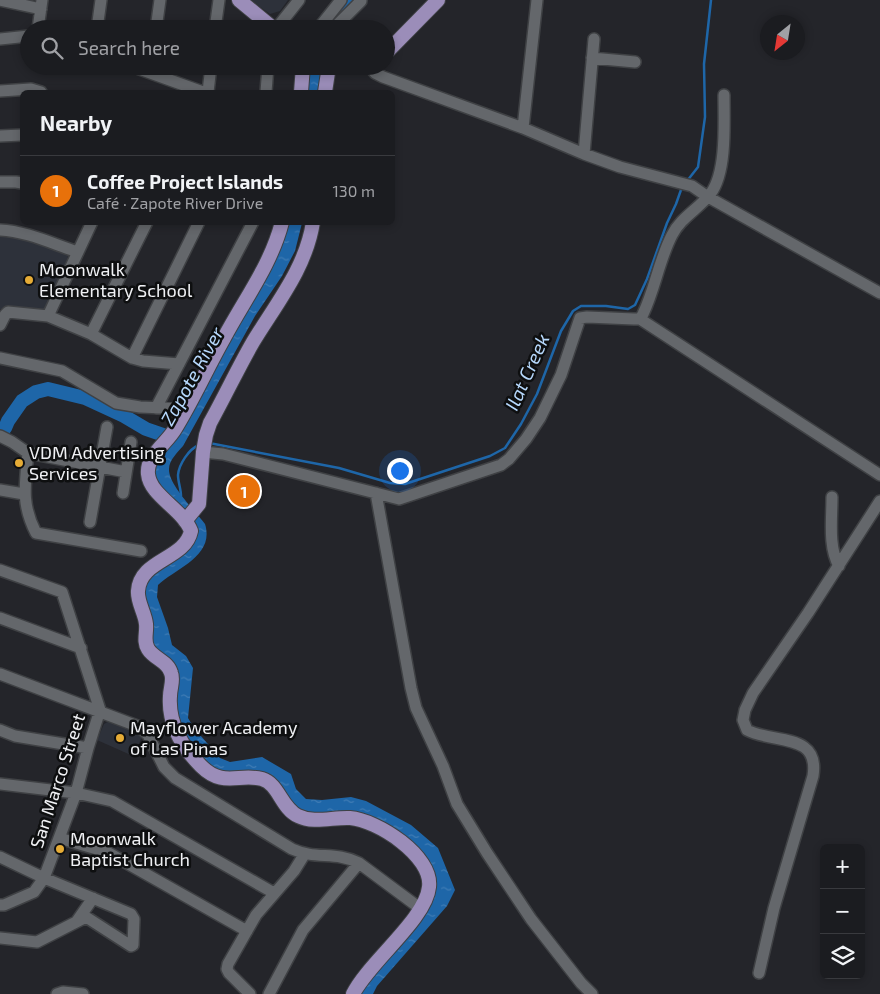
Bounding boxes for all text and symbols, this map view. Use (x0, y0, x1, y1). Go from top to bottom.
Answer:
north arrow (760, 15, 805, 60)
search box (20, 20, 395, 75)
icon: search (38, 34, 66, 62)
text: Search here (78, 36, 180, 59)
text: Nearby (40, 110, 112, 135)
text: Coffee Project Islands (87, 170, 283, 193)
text: 1 (53, 181, 59, 200)
text: 130 m (333, 181, 375, 200)
text: Café · Zapote River Drive (87, 193, 263, 212)
place label: Moonwalk Elementary School (39, 258, 193, 301)
marker: Moonwalk Elementary School (23, 274, 35, 286)
water label: Zapote River (155, 322, 228, 429)
water label: Ilat Creek (500, 330, 554, 414)
place label: VDM Advertising Services (29, 441, 165, 484)
marker: VDM Advertising Services (13, 457, 25, 469)
your location (387, 458, 413, 484)
pin: 1 (228, 472, 260, 510)
street label: San Marco Street (25, 711, 89, 851)
place label: Mayflower Academy of Las Pinas (130, 716, 298, 759)
marker: Mayflower Academy of Las Pinas (114, 732, 126, 744)
place label: Moonwalk Baptist Church (70, 827, 190, 870)
marker: Moonwalk Baptist Church (54, 843, 66, 855)
map controls (820, 844, 865, 979)
button: + (820, 844, 865, 889)
button: − (820, 889, 865, 934)
button: layers (820, 934, 865, 979)

